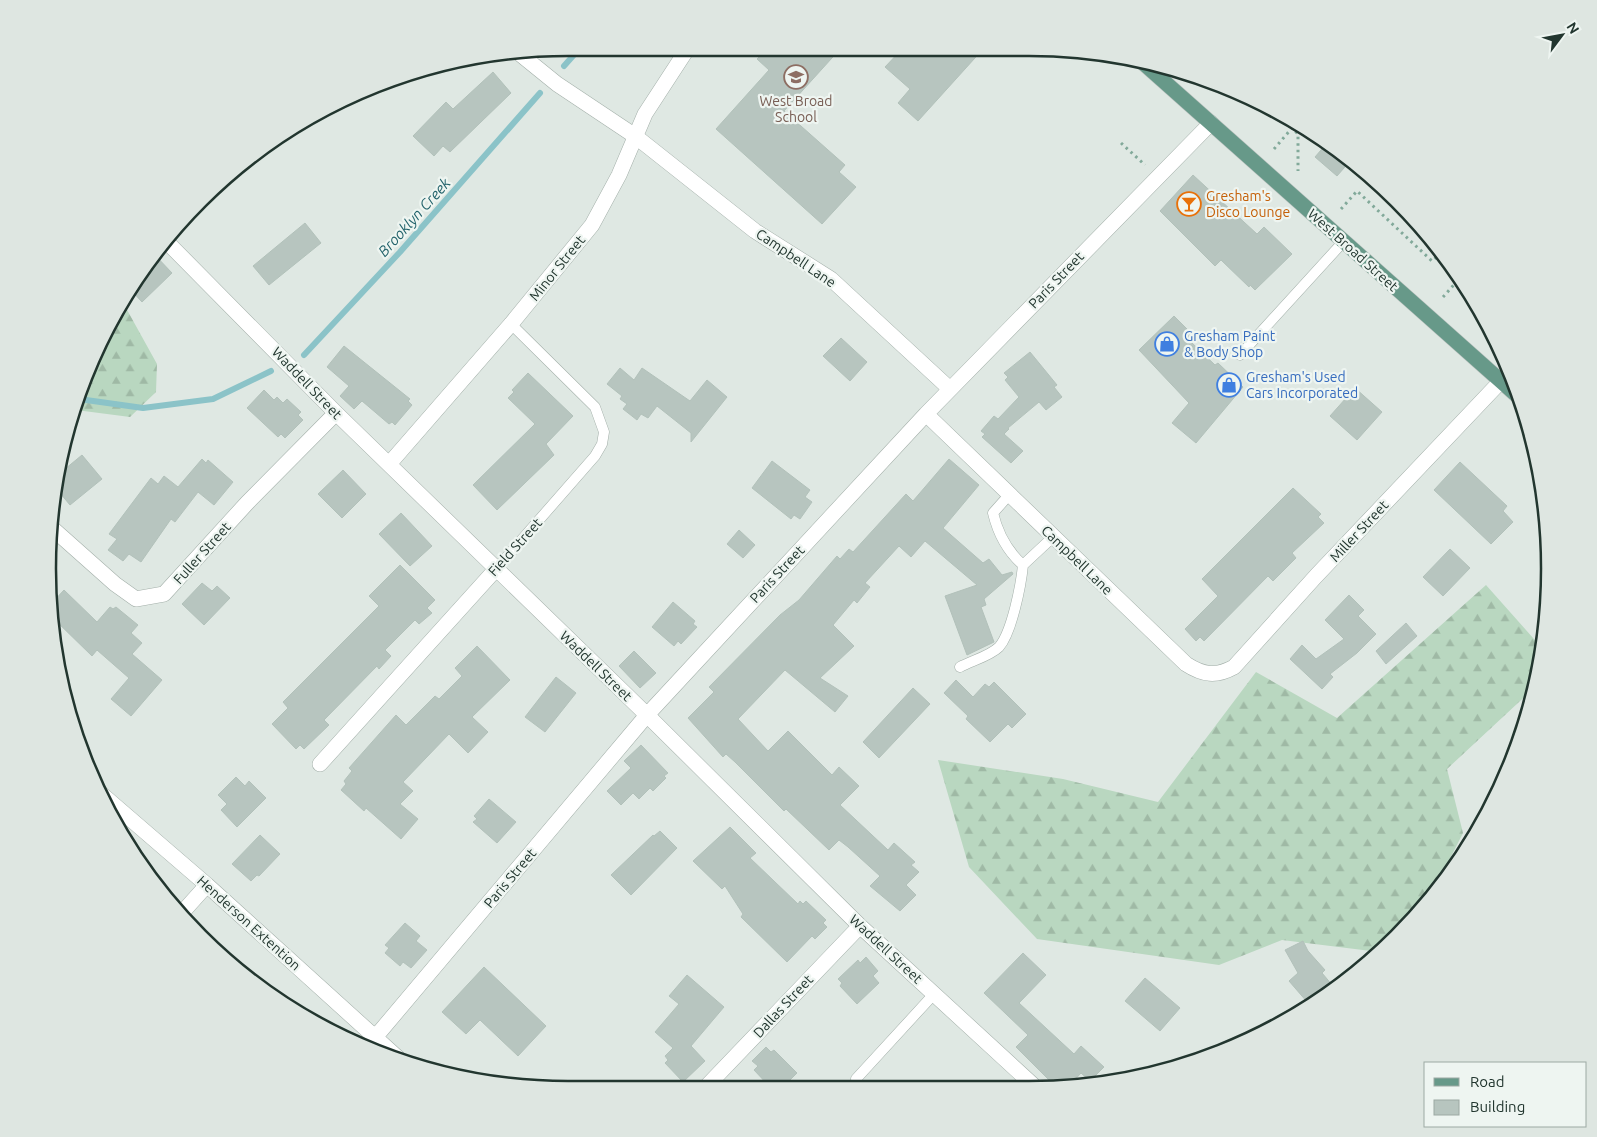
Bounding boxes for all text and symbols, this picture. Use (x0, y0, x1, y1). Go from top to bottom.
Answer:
north arrow (1537, 10, 1587, 60)
text: N (1563, 19, 1583, 37)
school or university icon: West Broad School (783, 64, 809, 90)
place label: West Broad School (759, 93, 833, 125)
water label: Brooklyn Creek (374, 174, 454, 260)
place label: Gresham's Disco Lounge (1206, 188, 1290, 220)
bar icon: Gresham's Disco Lounge (1176, 191, 1202, 217)
street label: West Broad Street (1305, 205, 1402, 295)
street label: Campbell Lane (753, 225, 839, 291)
street label: Minor Street (526, 232, 588, 304)
street label: Paris Street (1025, 248, 1087, 312)
place label: Gresham Paint & Body Shop (1184, 328, 1276, 360)
shop icon: Gresham Paint & Body Shop (1154, 331, 1180, 357)
street label: Waddell Street (269, 344, 346, 423)
place label: Gresham's Used Cars Incorporated (1246, 369, 1358, 401)
shop icon: Gresham's Used Cars Incorporated (1216, 372, 1242, 398)
street label: Miller Street (1326, 497, 1392, 565)
street label: Field Street (485, 514, 546, 579)
street label: Fuller Street (170, 518, 234, 587)
street label: Campbell Lane (1038, 522, 1116, 598)
street label: Paris Street (746, 542, 808, 606)
street label: Waddell Street (557, 628, 636, 705)
street label: Paris Street (481, 845, 540, 911)
street label: Henderson Extention (194, 872, 304, 974)
street label: Waddell Street (846, 911, 926, 987)
street label: Dallas Street (750, 971, 816, 1041)
legend (1424, 1062, 1587, 1127)
text: Road (1470, 1073, 1505, 1090)
text: Building (1470, 1098, 1525, 1115)

